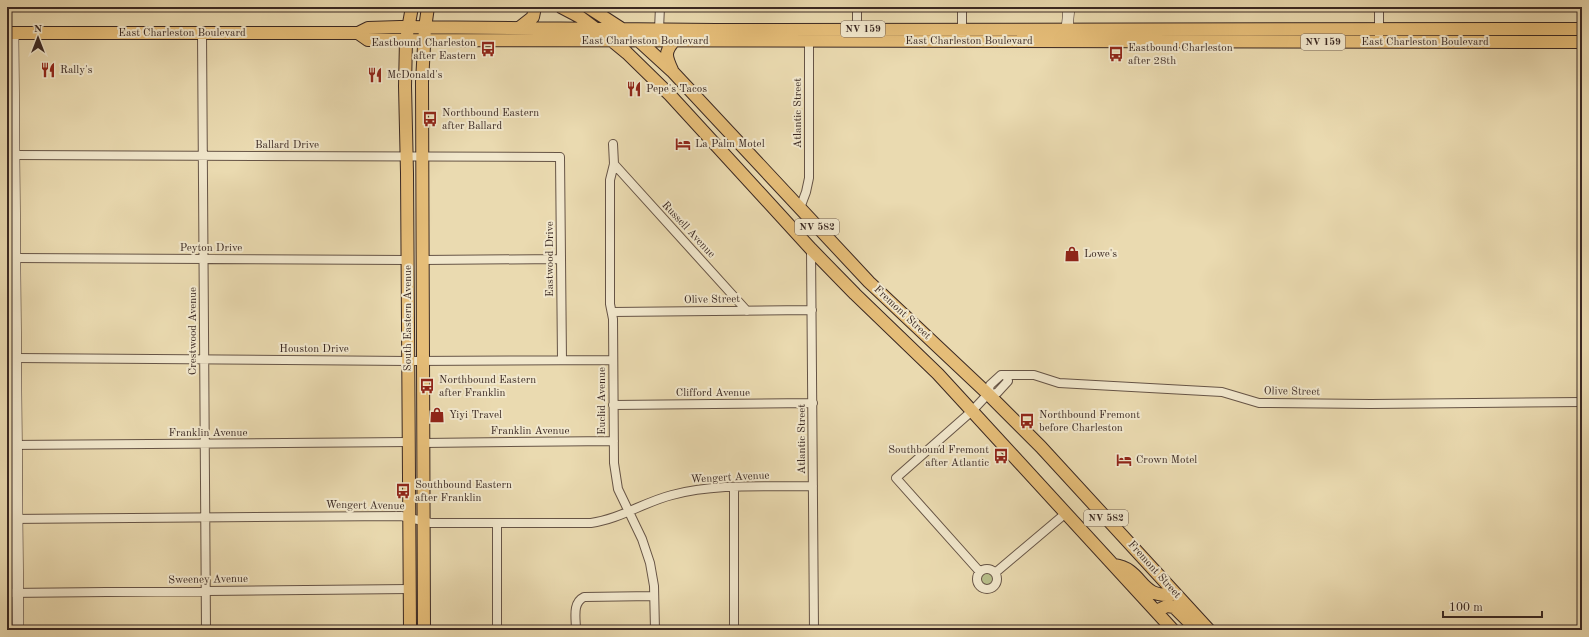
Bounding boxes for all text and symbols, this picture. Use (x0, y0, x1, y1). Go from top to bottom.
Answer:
north arrow (18, 18, 58, 58)
road number: NV 159 (841, 21, 885, 37)
text: N (34, 24, 43, 35)
street label: East Charleston Boulevard (118, 28, 246, 39)
road number: NV 159 (1301, 34, 1345, 50)
street label: East Charleston Boulevard (581, 36, 709, 47)
street label: East Charleston Boulevard (905, 36, 1033, 47)
street label: East Charleston Boulevard (1361, 37, 1489, 48)
place label: Eastbound Charleston after Eastern (371, 38, 476, 62)
bus stop icon: Eastbound Charleston after Eastern (479, 40, 497, 58)
place label: Eastbound Charleston after 28th (1128, 43, 1233, 67)
bus stop icon: Eastbound Charleston after 28th (1107, 45, 1125, 63)
restaurant icon: Rally's (39, 61, 57, 79)
place label: Rally's (60, 65, 93, 76)
restaurant icon: McDonald's (366, 66, 384, 84)
place label: McDonald's (387, 70, 443, 81)
street label: Atlantic Street (793, 78, 804, 148)
restaurant icon: Pepe's Tacos (625, 80, 643, 98)
place label: Pepe's Tacos (646, 84, 707, 95)
place label: Northbound Eastern after Ballard (442, 108, 539, 132)
bus stop icon: Northbound Eastern after Ballard (421, 110, 439, 128)
hotel icon: La Palm Motel (674, 135, 692, 153)
place label: La Palm Motel (695, 139, 765, 150)
street label: Ballard Drive (255, 140, 319, 151)
street label: Russell Avenue (659, 200, 717, 260)
road number: NV 582 (795, 219, 839, 235)
street label: Eastwood Drive (545, 221, 556, 297)
street label: Peyton Drive (180, 243, 242, 254)
shop icon: Lowe's (1063, 245, 1081, 263)
place label: Lowe's (1084, 249, 1117, 260)
street label: South Eastern Avenue (403, 265, 414, 371)
street label: Fremont Street (871, 284, 933, 342)
street label: Crestwood Avenue (188, 287, 199, 375)
street label: Olive Street (684, 294, 740, 306)
street label: Houston Drive (279, 344, 349, 355)
street label: Euclid Avenue (597, 367, 608, 435)
place label: Northbound Eastern after Franklin (439, 375, 536, 399)
bus stop icon: Northbound Eastern after Franklin (418, 377, 436, 395)
street label: Olive Street (1264, 386, 1320, 398)
street label: Clifford Avenue (676, 388, 750, 399)
street label: Atlantic Street (797, 404, 808, 474)
shop icon: Yiyi Travel (428, 406, 446, 424)
place label: Yiyi Travel (449, 410, 502, 421)
place label: Northbound Fremont before Charleston (1039, 410, 1140, 434)
bus stop icon: Northbound Fremont before Charleston (1018, 412, 1036, 430)
street label: Franklin Avenue (491, 426, 569, 437)
street label: Franklin Avenue (169, 428, 247, 439)
place label: Southbound Fremont after Atlantic (888, 445, 989, 469)
bus stop icon: Southbound Fremont after Atlantic (992, 447, 1010, 465)
hotel icon: Crown Motel (1115, 451, 1133, 469)
place label: Crown Motel (1136, 455, 1197, 466)
street label: Wengert Avenue (690, 470, 770, 486)
place label: Southbound Eastern after Franklin (415, 480, 512, 504)
bus stop icon: Southbound Eastern after Franklin (394, 482, 412, 500)
street label: Wengert Avenue (325, 500, 405, 512)
road number: NV 582 (1084, 510, 1128, 526)
street label: Fremont Street (1125, 539, 1183, 601)
street label: Sweeney Avenue (168, 574, 248, 586)
scale bar (1443, 593, 1542, 619)
text: 100 m (1449, 602, 1483, 614)

